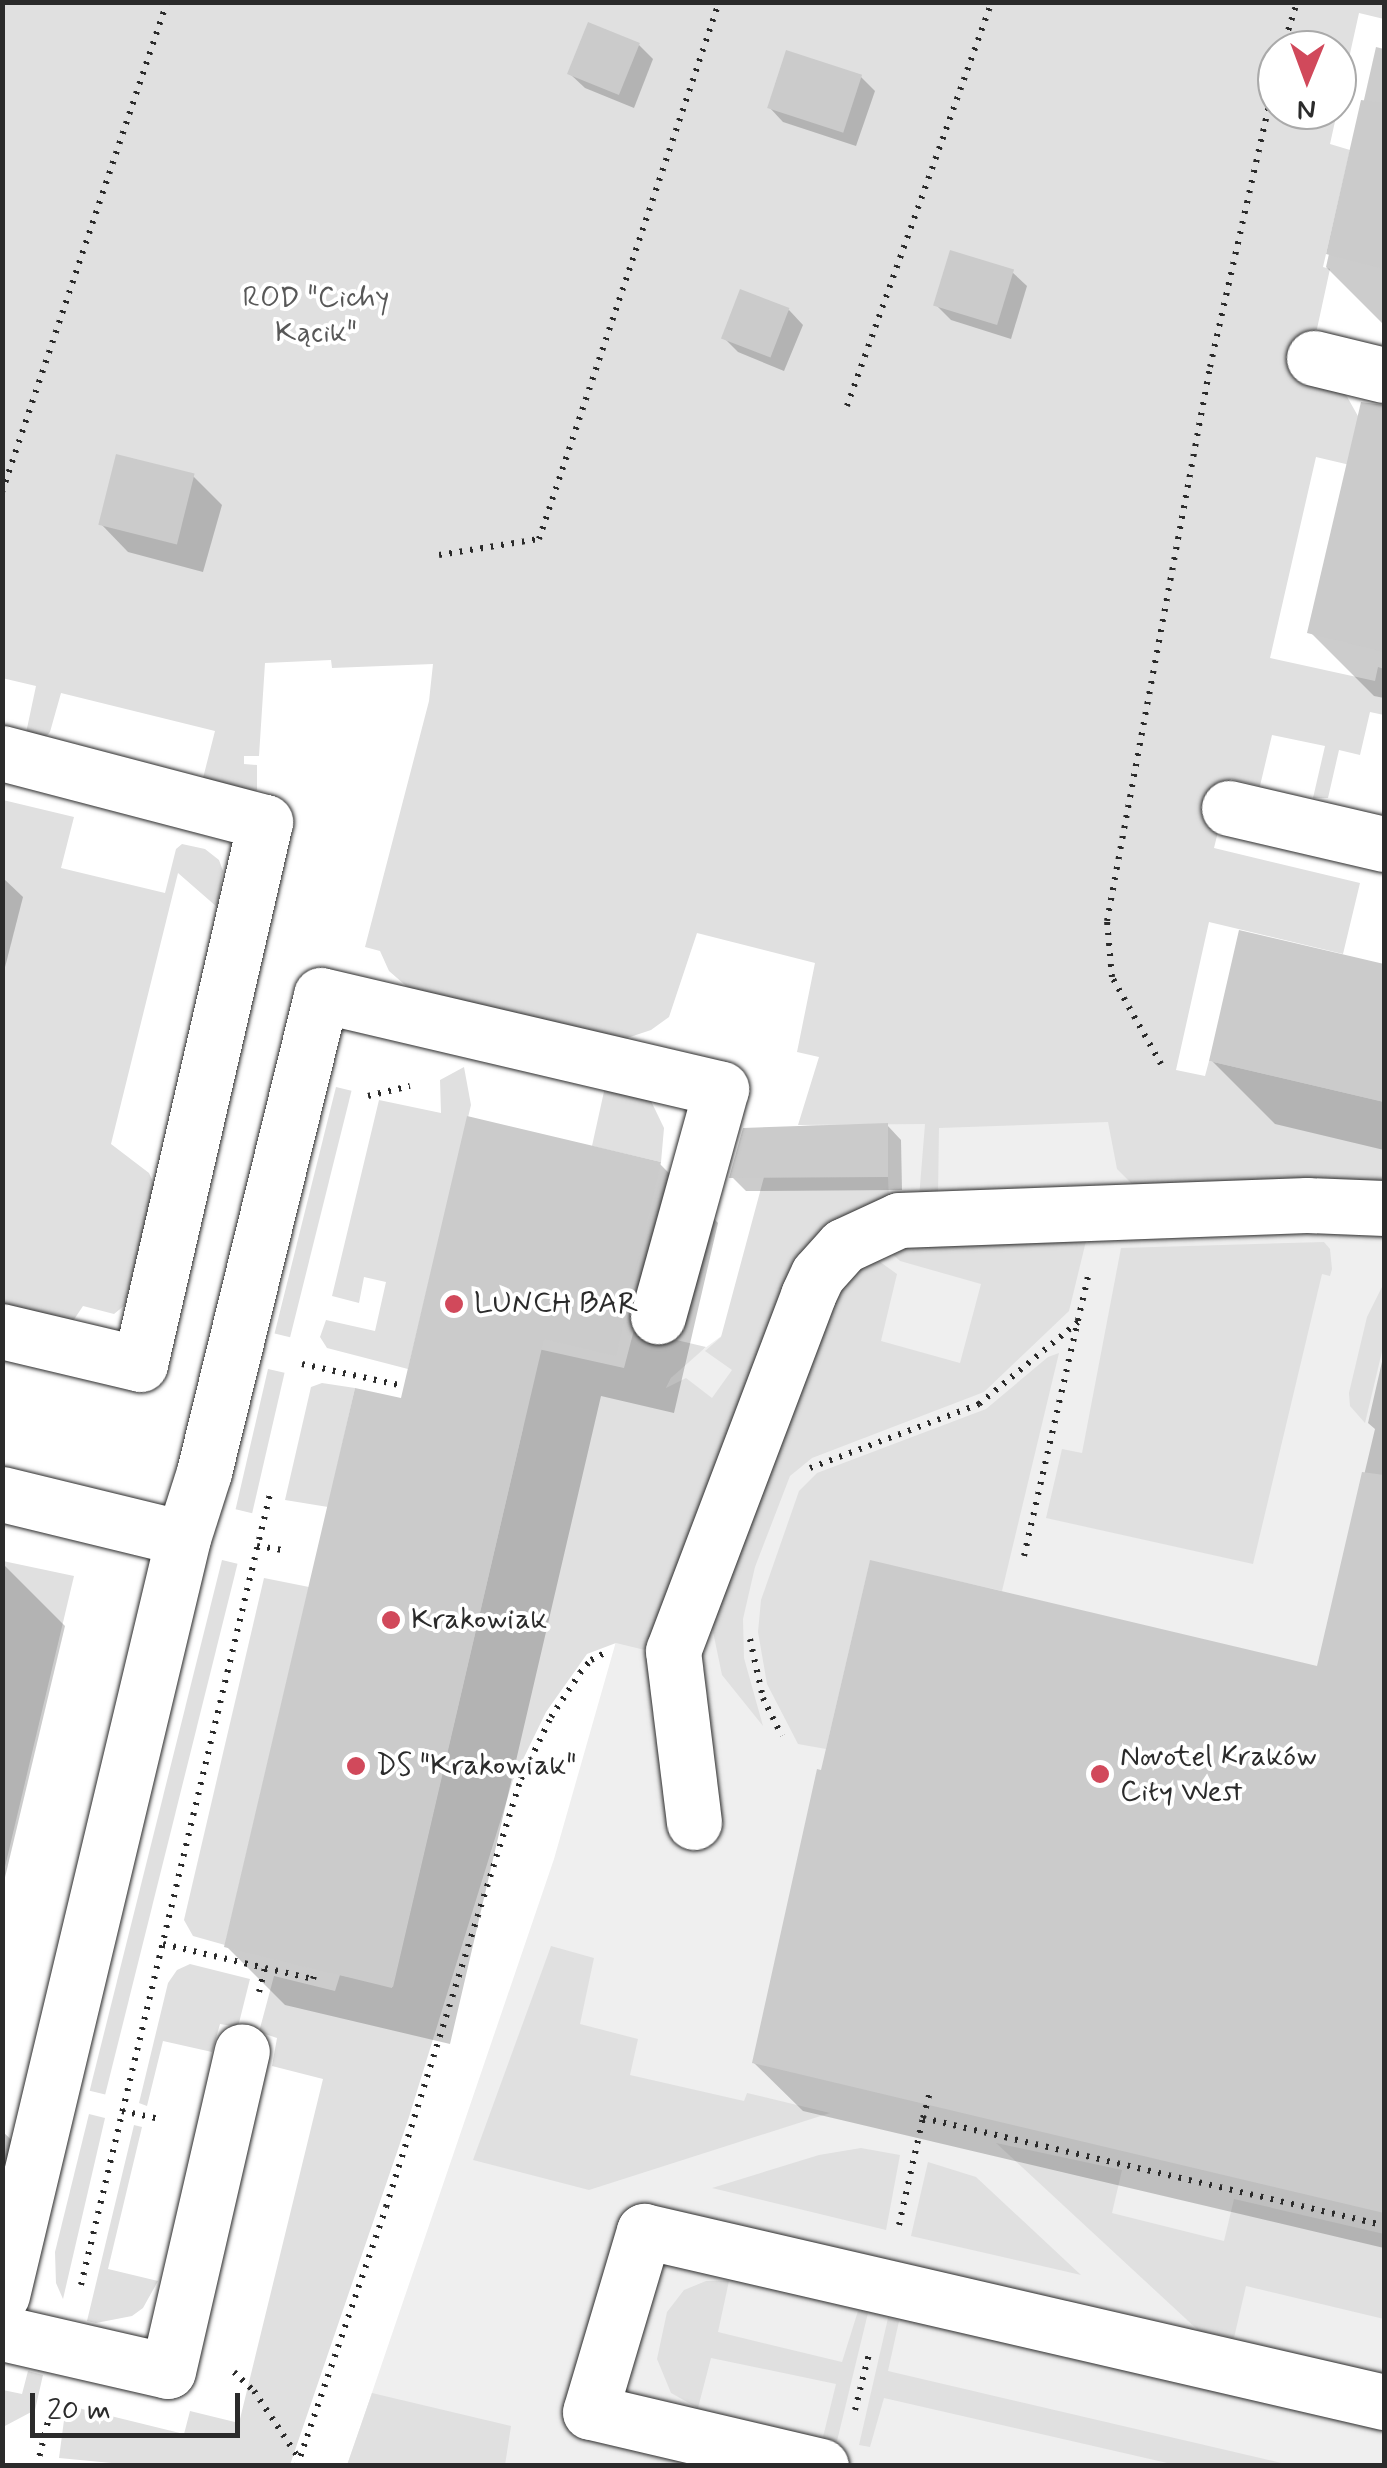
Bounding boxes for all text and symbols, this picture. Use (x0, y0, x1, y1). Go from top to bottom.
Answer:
north arrow (1257, 30, 1357, 130)
text: N (1297, 90, 1316, 127)
park label: ROD "Cichy Kącik" (243, 280, 389, 350)
place label: LUNCH BAR (474, 1286, 635, 1322)
marker: LUNCH BAR (443, 1293, 465, 1315)
place label: Krakowiak (411, 1602, 548, 1638)
marker: Krakowiak (380, 1609, 402, 1631)
place label: Novotel Kraków City West (1120, 1739, 1318, 1810)
place label: DS "Krakowiak" (376, 1748, 576, 1784)
marker: DS "Krakowiak" (345, 1755, 367, 1777)
marker: Novotel Kraków City West (1089, 1763, 1111, 1785)
scale bar (35, 2373, 245, 2435)
text: 20 m (47, 2391, 111, 2430)

